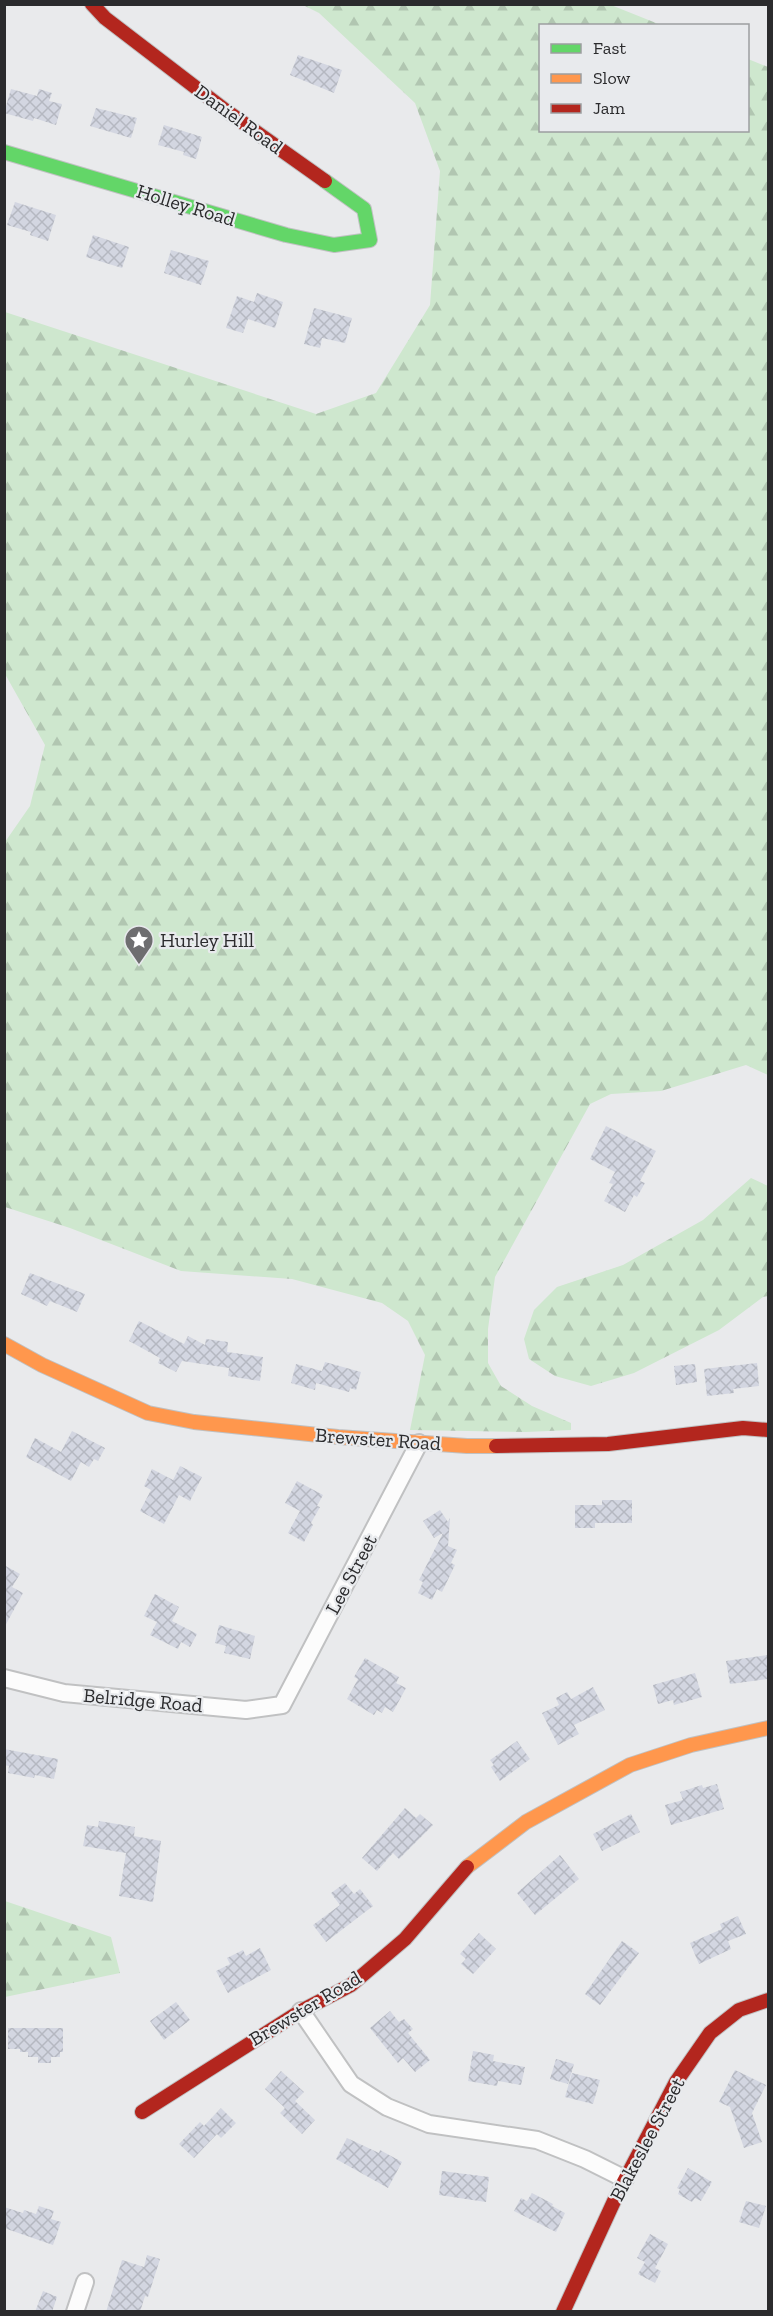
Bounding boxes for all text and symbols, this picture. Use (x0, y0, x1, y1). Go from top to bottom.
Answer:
legend (539, 24, 749, 132)
text: Fast (593, 37, 626, 59)
text: Slow (593, 67, 630, 89)
street label: Daniel Road (190, 79, 288, 159)
text: Jam (593, 97, 625, 119)
street label: Holley Road (134, 179, 238, 231)
place icon: Hurley Hill (123, 924, 155, 966)
place label: Hurley Hill (160, 928, 254, 952)
street label: Brewster Road (314, 1423, 442, 1455)
street label: Lee Street (320, 1529, 382, 1618)
street label: Belridge Road (82, 1683, 204, 1717)
street label: Brewster Road (245, 1965, 365, 2051)
street label: Blakeslee Street (604, 2073, 690, 2205)

